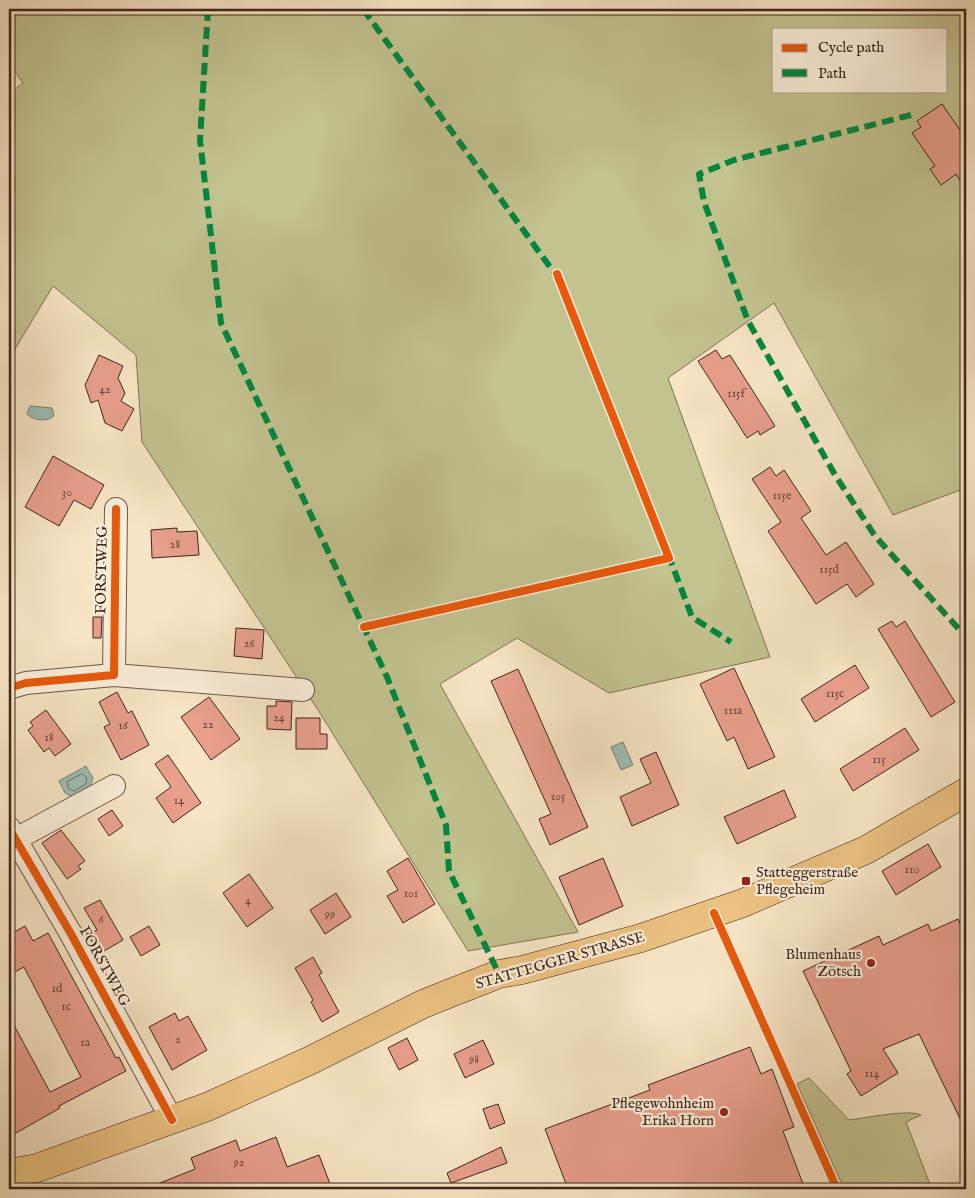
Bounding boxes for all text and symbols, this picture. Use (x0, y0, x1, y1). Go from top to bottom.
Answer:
legend (772, 28, 948, 92)
text: Cycle path (818, 38, 884, 57)
text: Path (818, 64, 846, 83)
house number: 42 (99, 382, 111, 397)
house number: 115f (727, 386, 747, 401)
house number: 30 (62, 485, 72, 500)
house number: 115e (773, 488, 792, 503)
street label: FORSTWEG (91, 525, 112, 614)
house number: 28 (170, 537, 180, 552)
house number: 115d (819, 562, 839, 577)
house number: 26 (244, 636, 255, 651)
house number: 115c (826, 686, 844, 701)
house number: 111a (724, 703, 743, 718)
house number: 24 (273, 710, 285, 725)
house number: 22 (202, 717, 214, 732)
house number: 16 (118, 718, 129, 733)
house number: 18 (44, 730, 54, 745)
house number: 115 (872, 752, 886, 767)
house number: 105 (551, 789, 566, 804)
house number: 14 (174, 793, 184, 808)
house number: 110 (905, 862, 919, 877)
place label: Statteggerstraße Pflegeheim (756, 863, 858, 899)
marker: Statteggerstraße Pflegeheim (740, 875, 752, 887)
house number: 101 (404, 886, 418, 901)
house number: 4 (245, 893, 251, 908)
house number: 99 (324, 907, 335, 922)
house number: 6 (98, 912, 104, 927)
street label: FORSTWEG (75, 923, 134, 1010)
street label: STATTEGGER STRASSE (473, 927, 647, 994)
place label: Blumenhaus Zötsch (785, 945, 861, 981)
marker: Blumenhaus Zötsch (865, 957, 877, 969)
house number: 1d (52, 981, 63, 996)
house number: 1c (61, 999, 71, 1014)
house number: 2 (175, 1032, 181, 1047)
house number: 1a (80, 1035, 91, 1050)
house number: 98 (468, 1052, 479, 1067)
house number: 114 (865, 1066, 880, 1081)
place label: Pflegewohnheim Erika Horn (611, 1094, 714, 1130)
marker: Pflegewohnheim Erika Horn (718, 1106, 730, 1118)
house number: 92 (233, 1155, 245, 1170)

